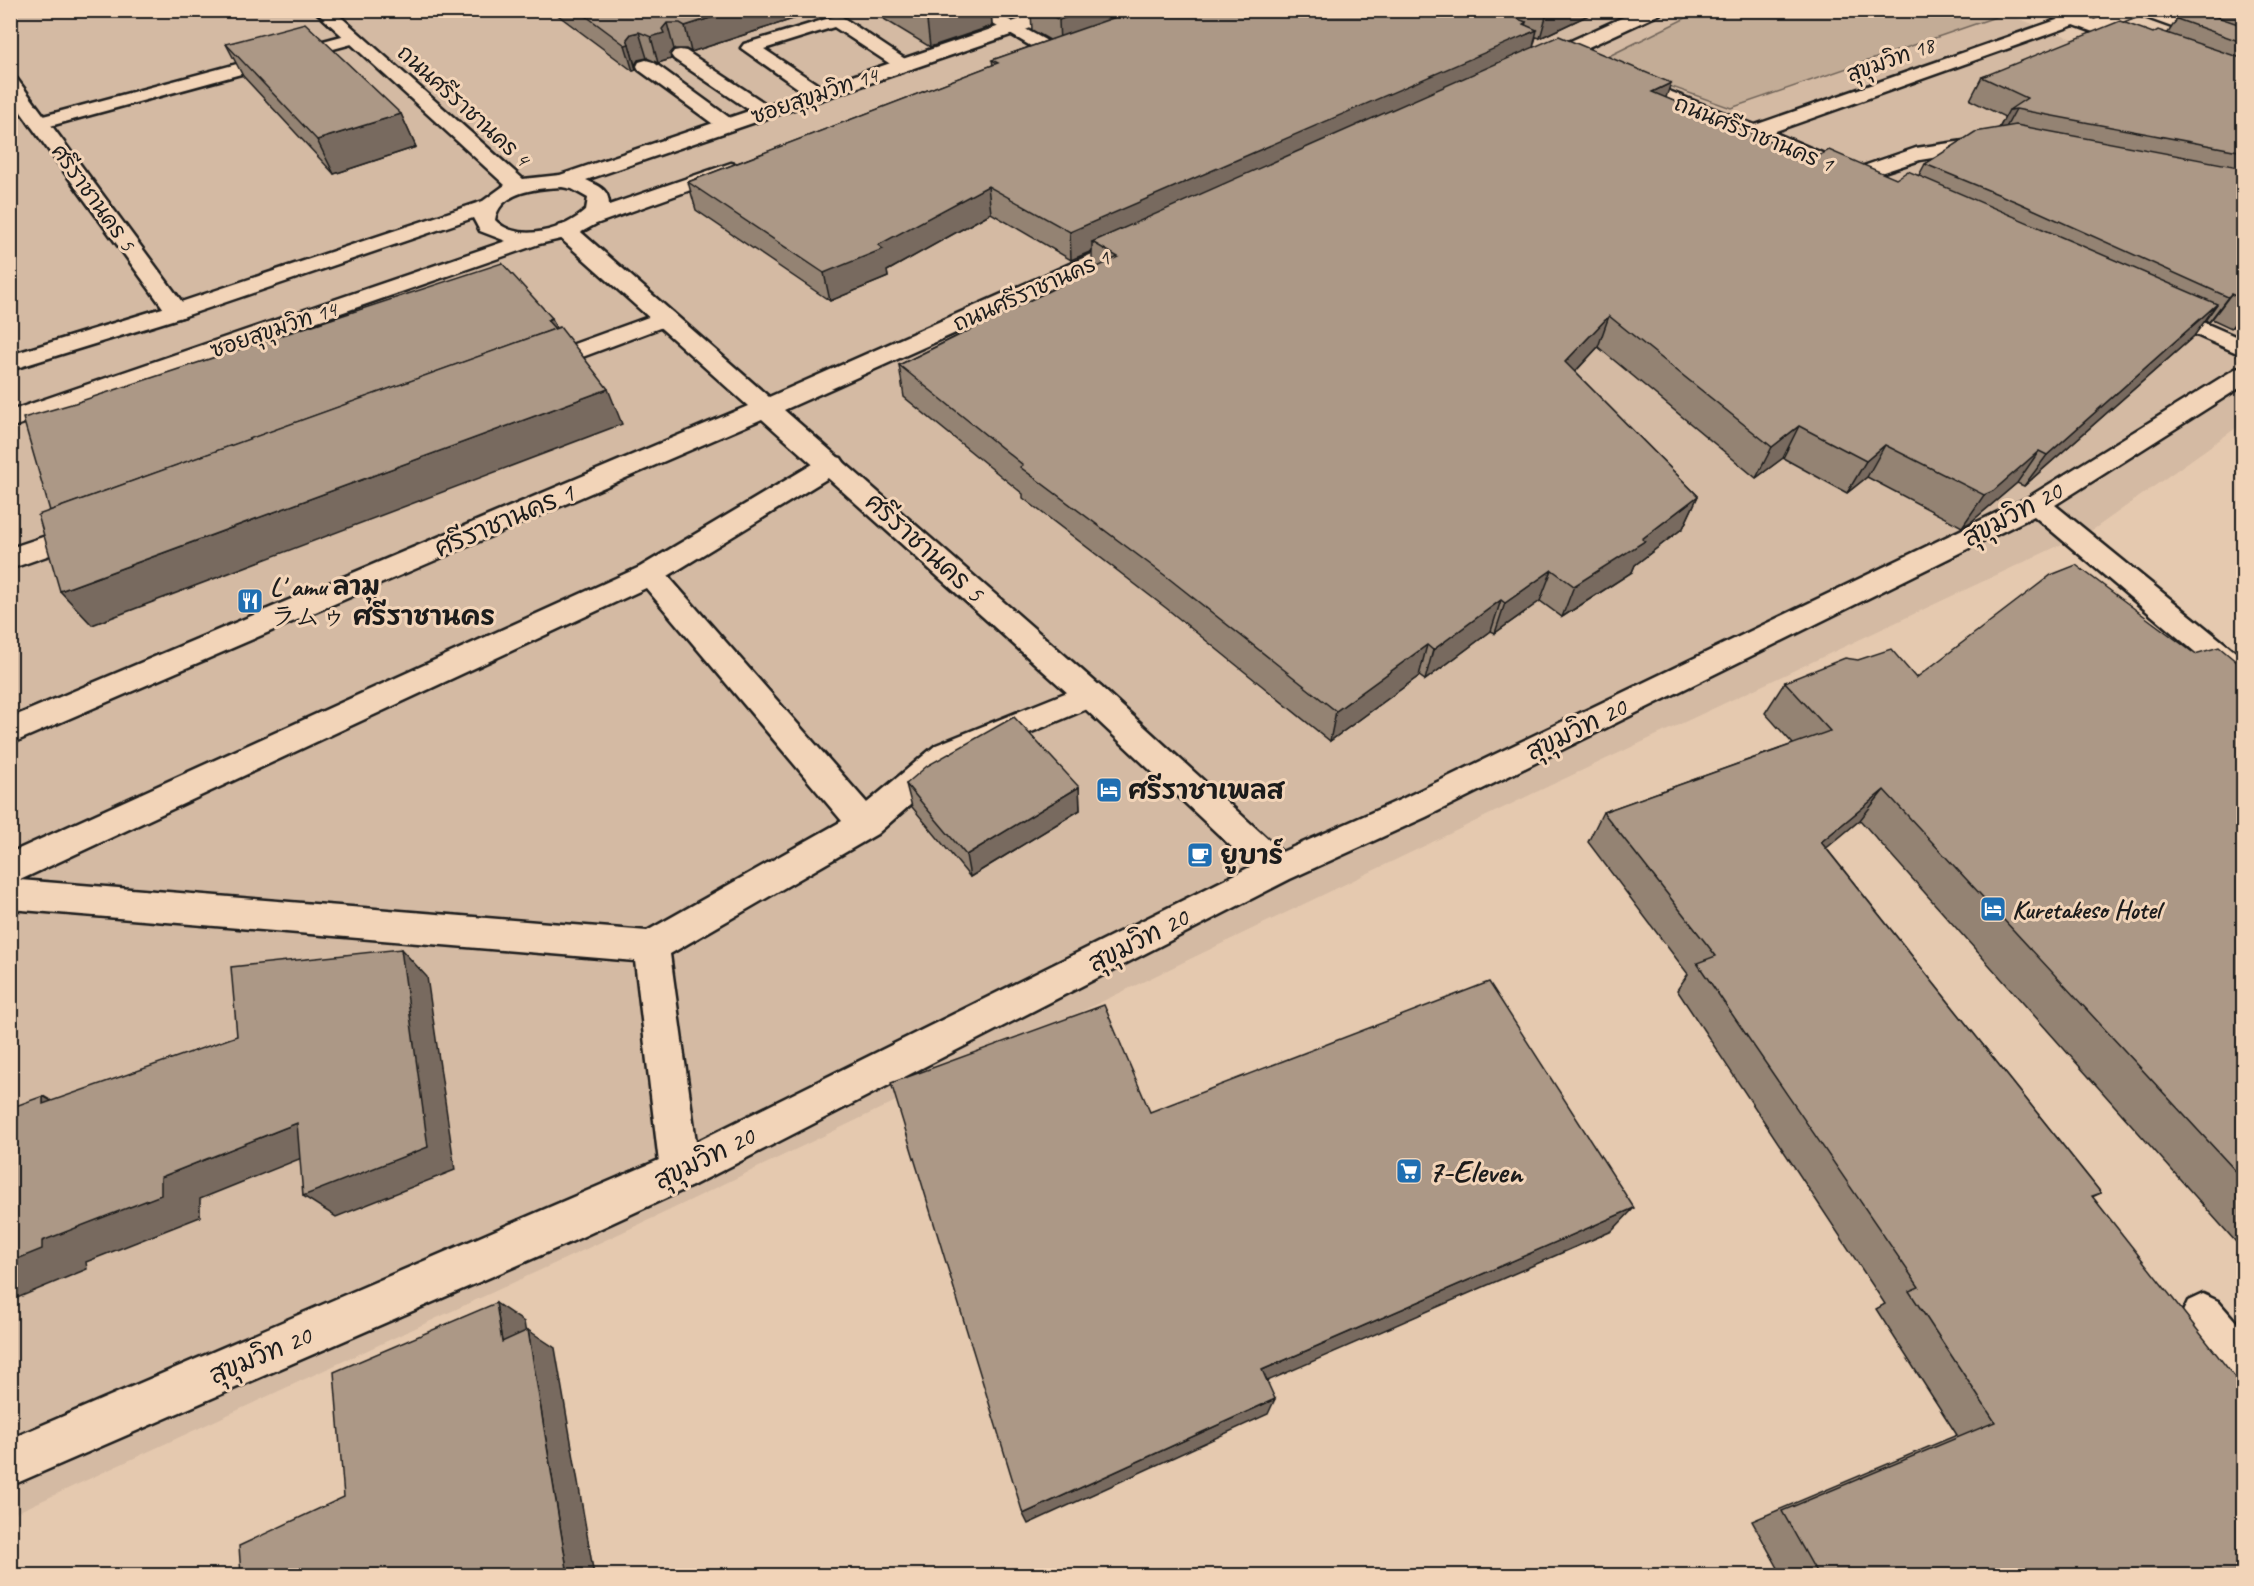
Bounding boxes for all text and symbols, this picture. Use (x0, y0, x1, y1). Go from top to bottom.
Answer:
street label: สุขุมวิท 18 (1843, 30, 1941, 91)
street label: ถนนศรีราชานคร 4 (391, 39, 537, 174)
street label: ซอยสุขุมวิท 14 (747, 61, 884, 133)
street label: ถนนศรีราชานคร 1 (1670, 89, 1838, 179)
street label: ศรีราชานคร 5 (45, 139, 142, 258)
street label: ถนนศรีราชานคร 1 (949, 243, 1115, 338)
street label: ซอยสุขุมวิท 14 (206, 295, 343, 367)
street label: สุขุมวิท 20 (1957, 473, 2071, 556)
street label: ศรีราชานคร 1 (429, 476, 580, 565)
street label: ศรีราชานคร 5 (858, 485, 992, 610)
place label: L' amu ลามู ラムゥ ศรีราชานคร (270, 570, 495, 633)
restaurant icon: L' amu ลามู ラムゥ ศรีราชานคร (235, 586, 265, 616)
street label: สุขุมวิท 20 (1521, 690, 1635, 770)
place label: ศรีราชาเพลส (1128, 773, 1286, 807)
hotel icon: ศรีราชาเพลส (1094, 775, 1124, 805)
place label: ยูบาร์ (1220, 838, 1284, 874)
cafe icon: ยูบาร์ (1185, 840, 1215, 870)
place label: Kuretakeso Hotel (2012, 893, 2166, 926)
hotel icon: Kuretakeso Hotel (1978, 894, 2008, 924)
street label: สุขุมวิท 20 (1083, 900, 1197, 981)
street label: สุขุมวิท 20 (649, 1119, 763, 1199)
place label: 7-Eleven (1428, 1151, 1524, 1192)
supermarket icon: 7-Eleven (1394, 1156, 1424, 1186)
street label: สุขุมวิท 20 (204, 1318, 319, 1394)

